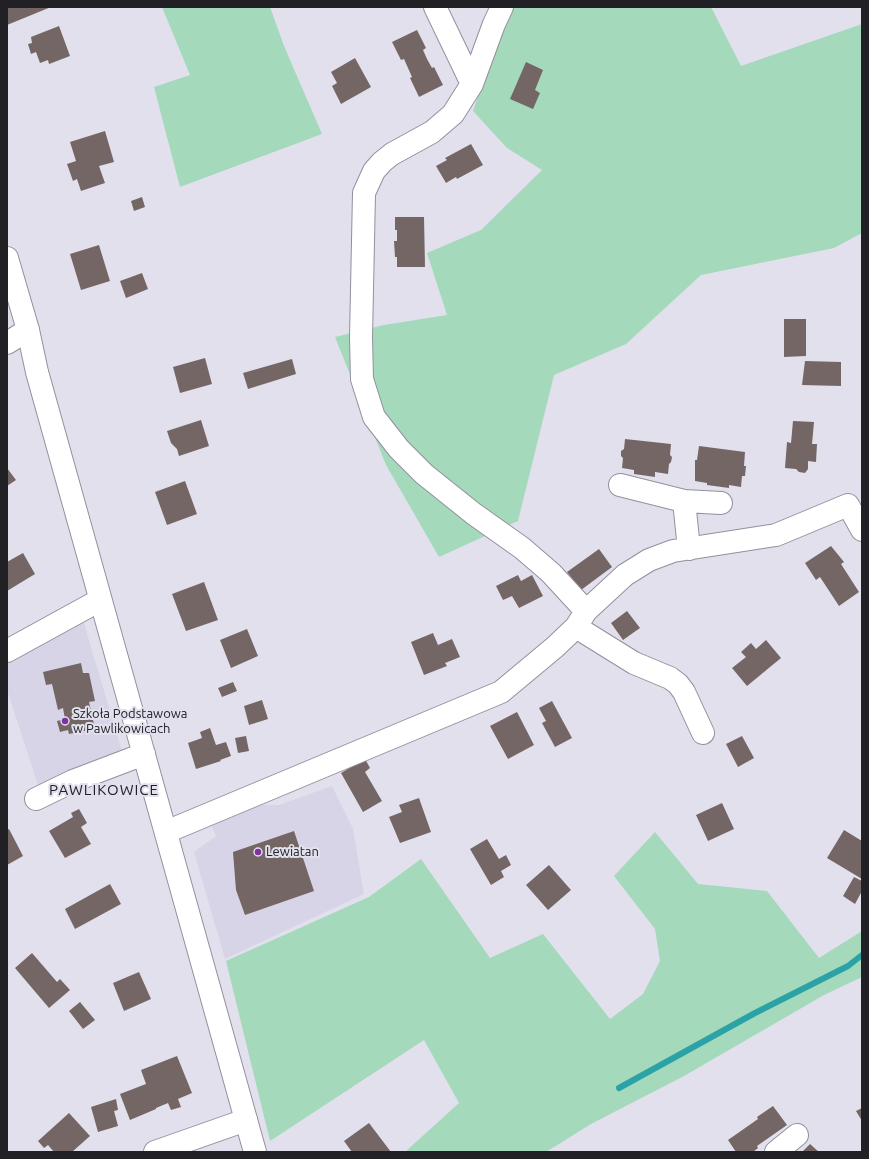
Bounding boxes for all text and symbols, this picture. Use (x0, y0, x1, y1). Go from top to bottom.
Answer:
place label: Szkoła Podstawowa w Pawlikowicach (73, 706, 188, 737)
marker: Szkoła Podstawowa w Pawlikowicach (60, 716, 70, 726)
district label: PAWLIKOWICE (49, 781, 159, 799)
place label: Lewiatan (266, 844, 319, 860)
marker: Lewiatan (253, 847, 263, 857)

